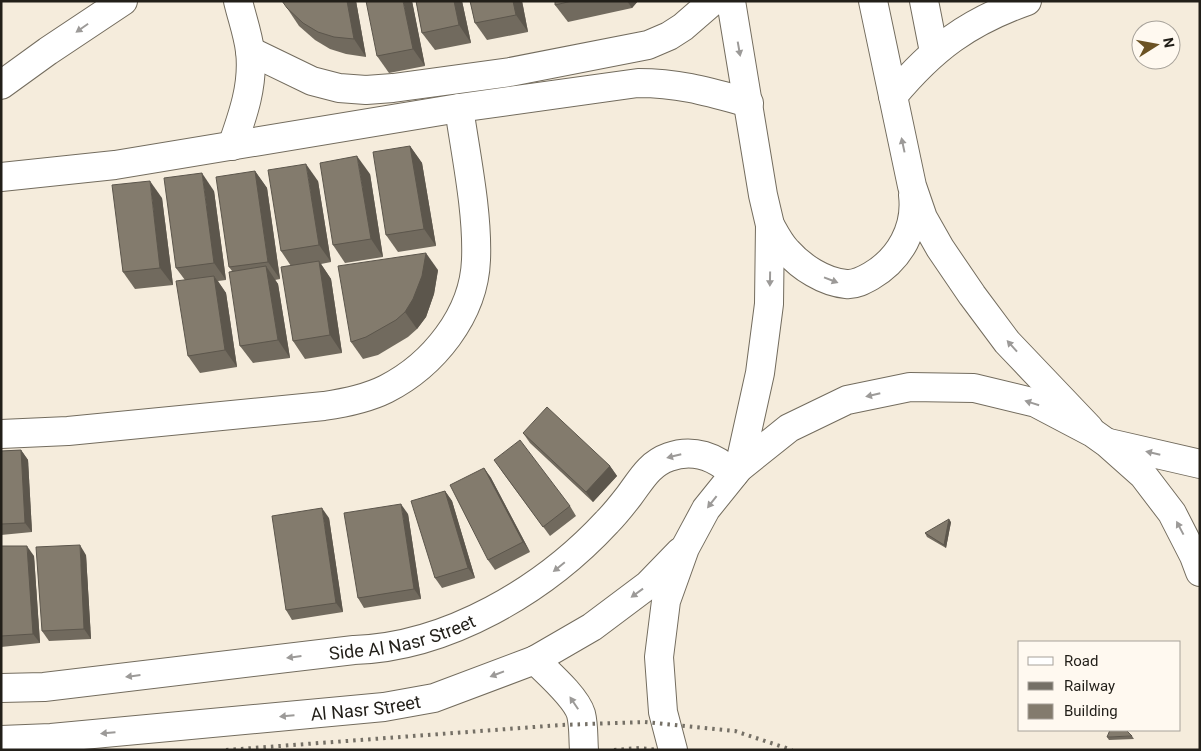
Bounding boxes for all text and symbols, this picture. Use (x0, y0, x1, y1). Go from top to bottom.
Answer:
north arrow (1131, 20, 1181, 70)
one-way arrow (75, 23, 89, 33)
text: N (1160, 36, 1178, 49)
one-way arrow (736, 42, 744, 58)
one-way arrow (899, 137, 907, 152)
one-way arrow (765, 271, 773, 287)
one-way arrow (823, 276, 838, 284)
one-way arrow (1006, 341, 1018, 353)
one-way arrow (865, 391, 880, 399)
one-way arrow (1024, 399, 1039, 407)
one-way arrow (1146, 449, 1161, 457)
one-way arrow (667, 452, 682, 460)
one-way arrow (707, 495, 717, 509)
one-way arrow (1176, 520, 1184, 535)
one-way arrow (553, 561, 566, 572)
one-way arrow (631, 588, 644, 599)
street label: Side Al Nasr Street (328, 610, 479, 663)
legend (1018, 641, 1181, 731)
text: Road (1064, 652, 1098, 670)
one-way arrow (286, 653, 302, 661)
one-way arrow (489, 670, 504, 678)
one-way arrow (125, 672, 141, 680)
text: Railway (1064, 677, 1115, 695)
street label: Al Nasr Street (310, 690, 422, 724)
one-way arrow (570, 696, 579, 710)
text: Building (1064, 702, 1118, 720)
one-way arrow (279, 712, 295, 720)
one-way arrow (100, 729, 116, 737)

